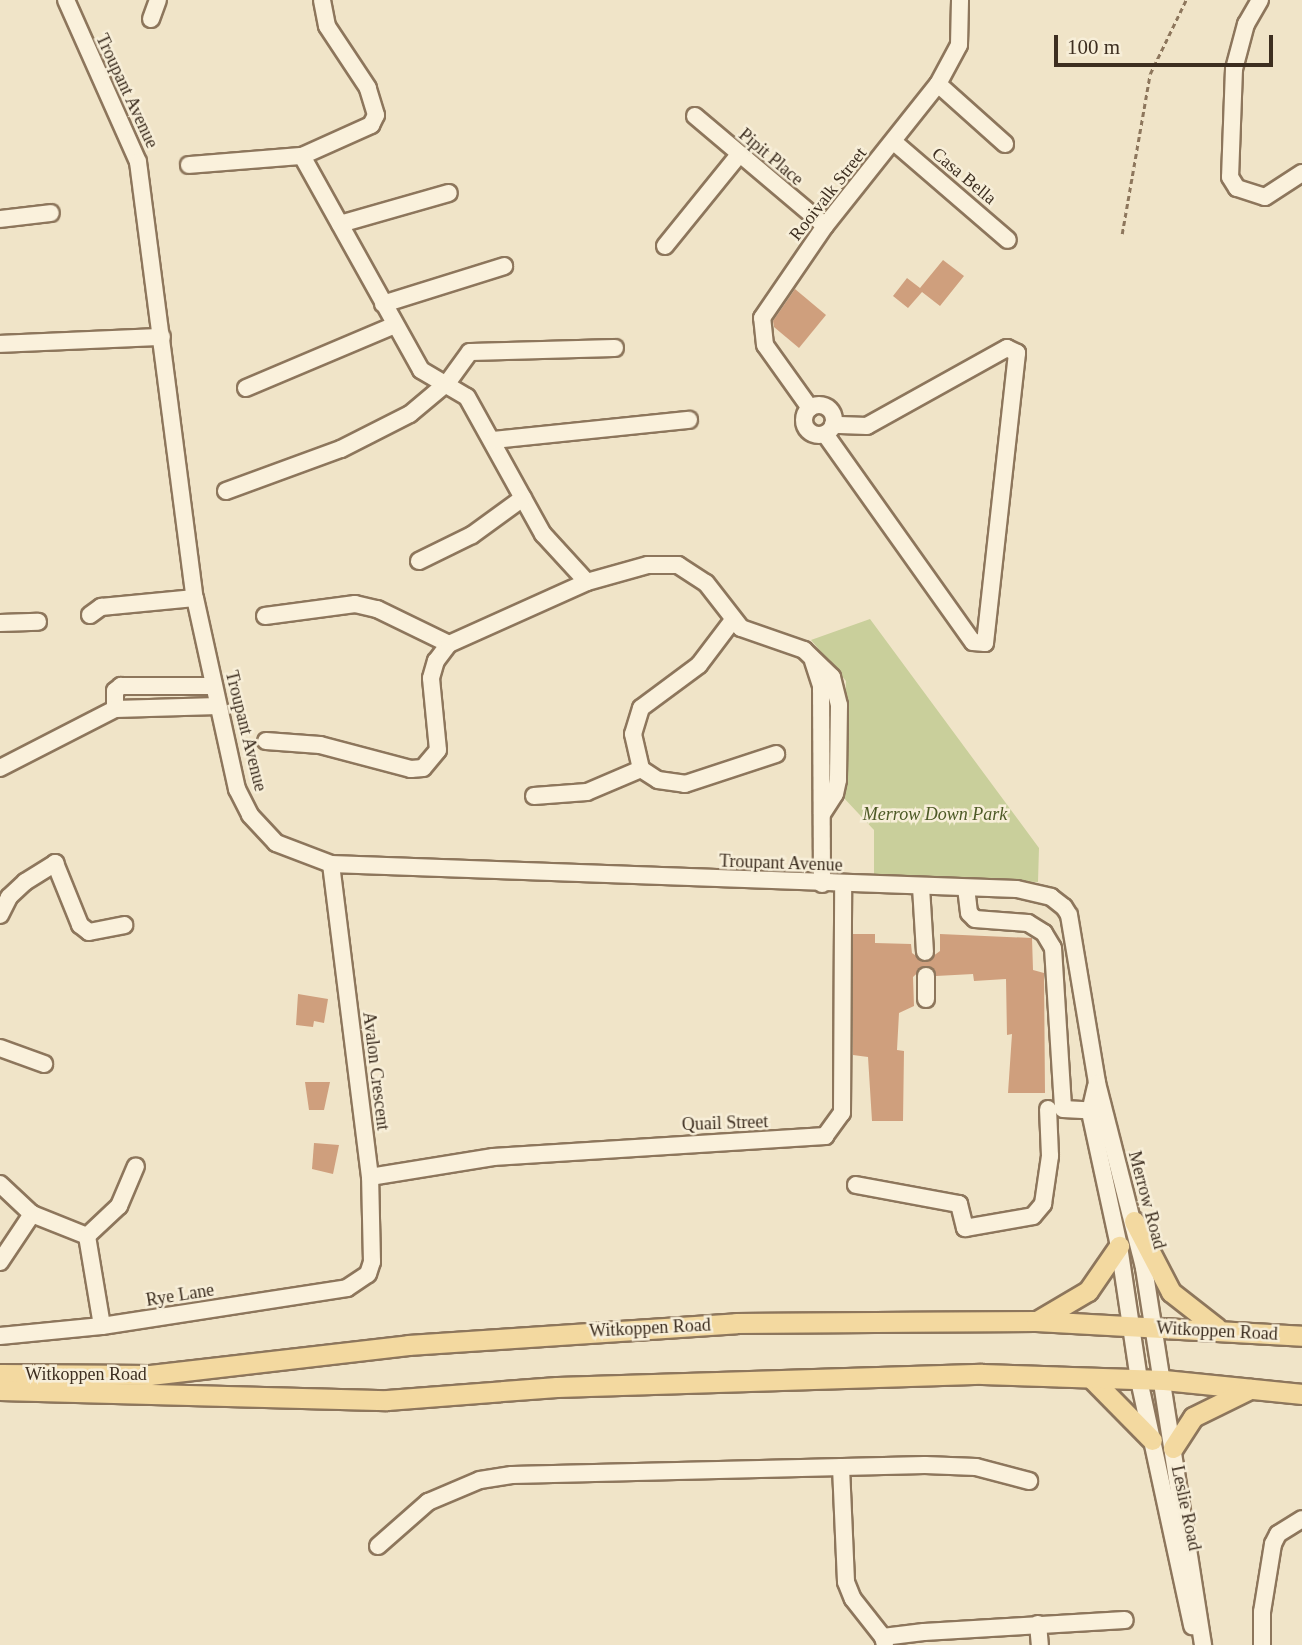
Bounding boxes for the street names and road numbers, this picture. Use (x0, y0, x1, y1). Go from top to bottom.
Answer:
street label: Troupant Avenue (91, 30, 163, 152)
street label: Pipit Place (734, 124, 808, 190)
street label: Rooivalk Street (785, 143, 871, 245)
street label: Casa Bella (927, 143, 1001, 209)
street label: Troupant Avenue (220, 668, 272, 794)
street label: Troupant Avenue (718, 850, 844, 876)
street label: Avalon Crescent (358, 1011, 394, 1131)
street label: Quail Street (681, 1111, 769, 1135)
street label: Merrow Road (1124, 1149, 1170, 1251)
street label: Rye Lane (144, 1279, 216, 1311)
street label: Witkoppen Road (589, 1314, 711, 1342)
street label: Witkoppen Road (1156, 1317, 1278, 1345)
street label: Witkoppen Road (25, 1363, 147, 1385)
street label: Leslie Road (1166, 1463, 1206, 1553)

